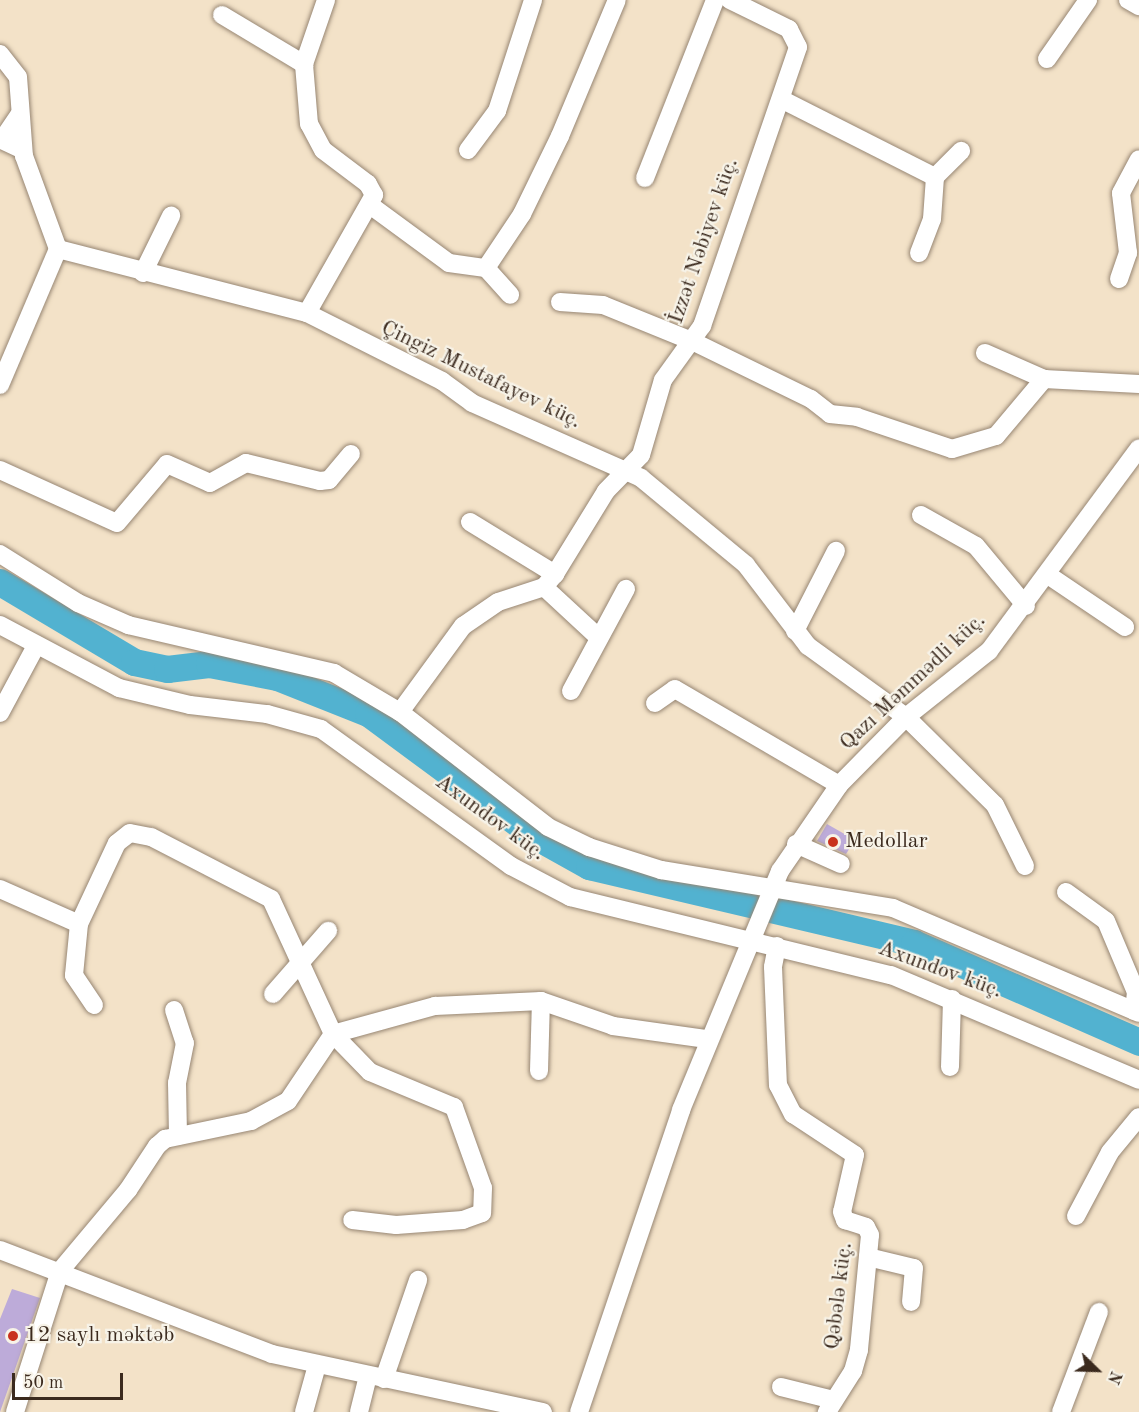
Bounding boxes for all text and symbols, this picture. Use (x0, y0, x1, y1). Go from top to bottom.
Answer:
street label: İzzət Nəbiyev küç. (663, 155, 745, 327)
street label: Çingiz Mustafayev küç. (376, 315, 586, 435)
street label: Qazı Məmmədli küç. (834, 608, 992, 756)
street label: Axundov küç. (430, 769, 550, 867)
place label: Medollar (845, 829, 928, 855)
marker: Medollar (826, 835, 840, 849)
street label: Axundov küç. (874, 935, 1006, 1005)
street label: Qəbələ küç. (819, 1241, 859, 1351)
place label: 12 saylı məktəb (25, 1323, 175, 1349)
marker: 12 saylı məktəb (6, 1329, 20, 1343)
north arrow (1067, 1340, 1127, 1400)
scale bar (15, 1361, 126, 1399)
text: N (1104, 1368, 1123, 1386)
text: 50 m (23, 1374, 63, 1392)

